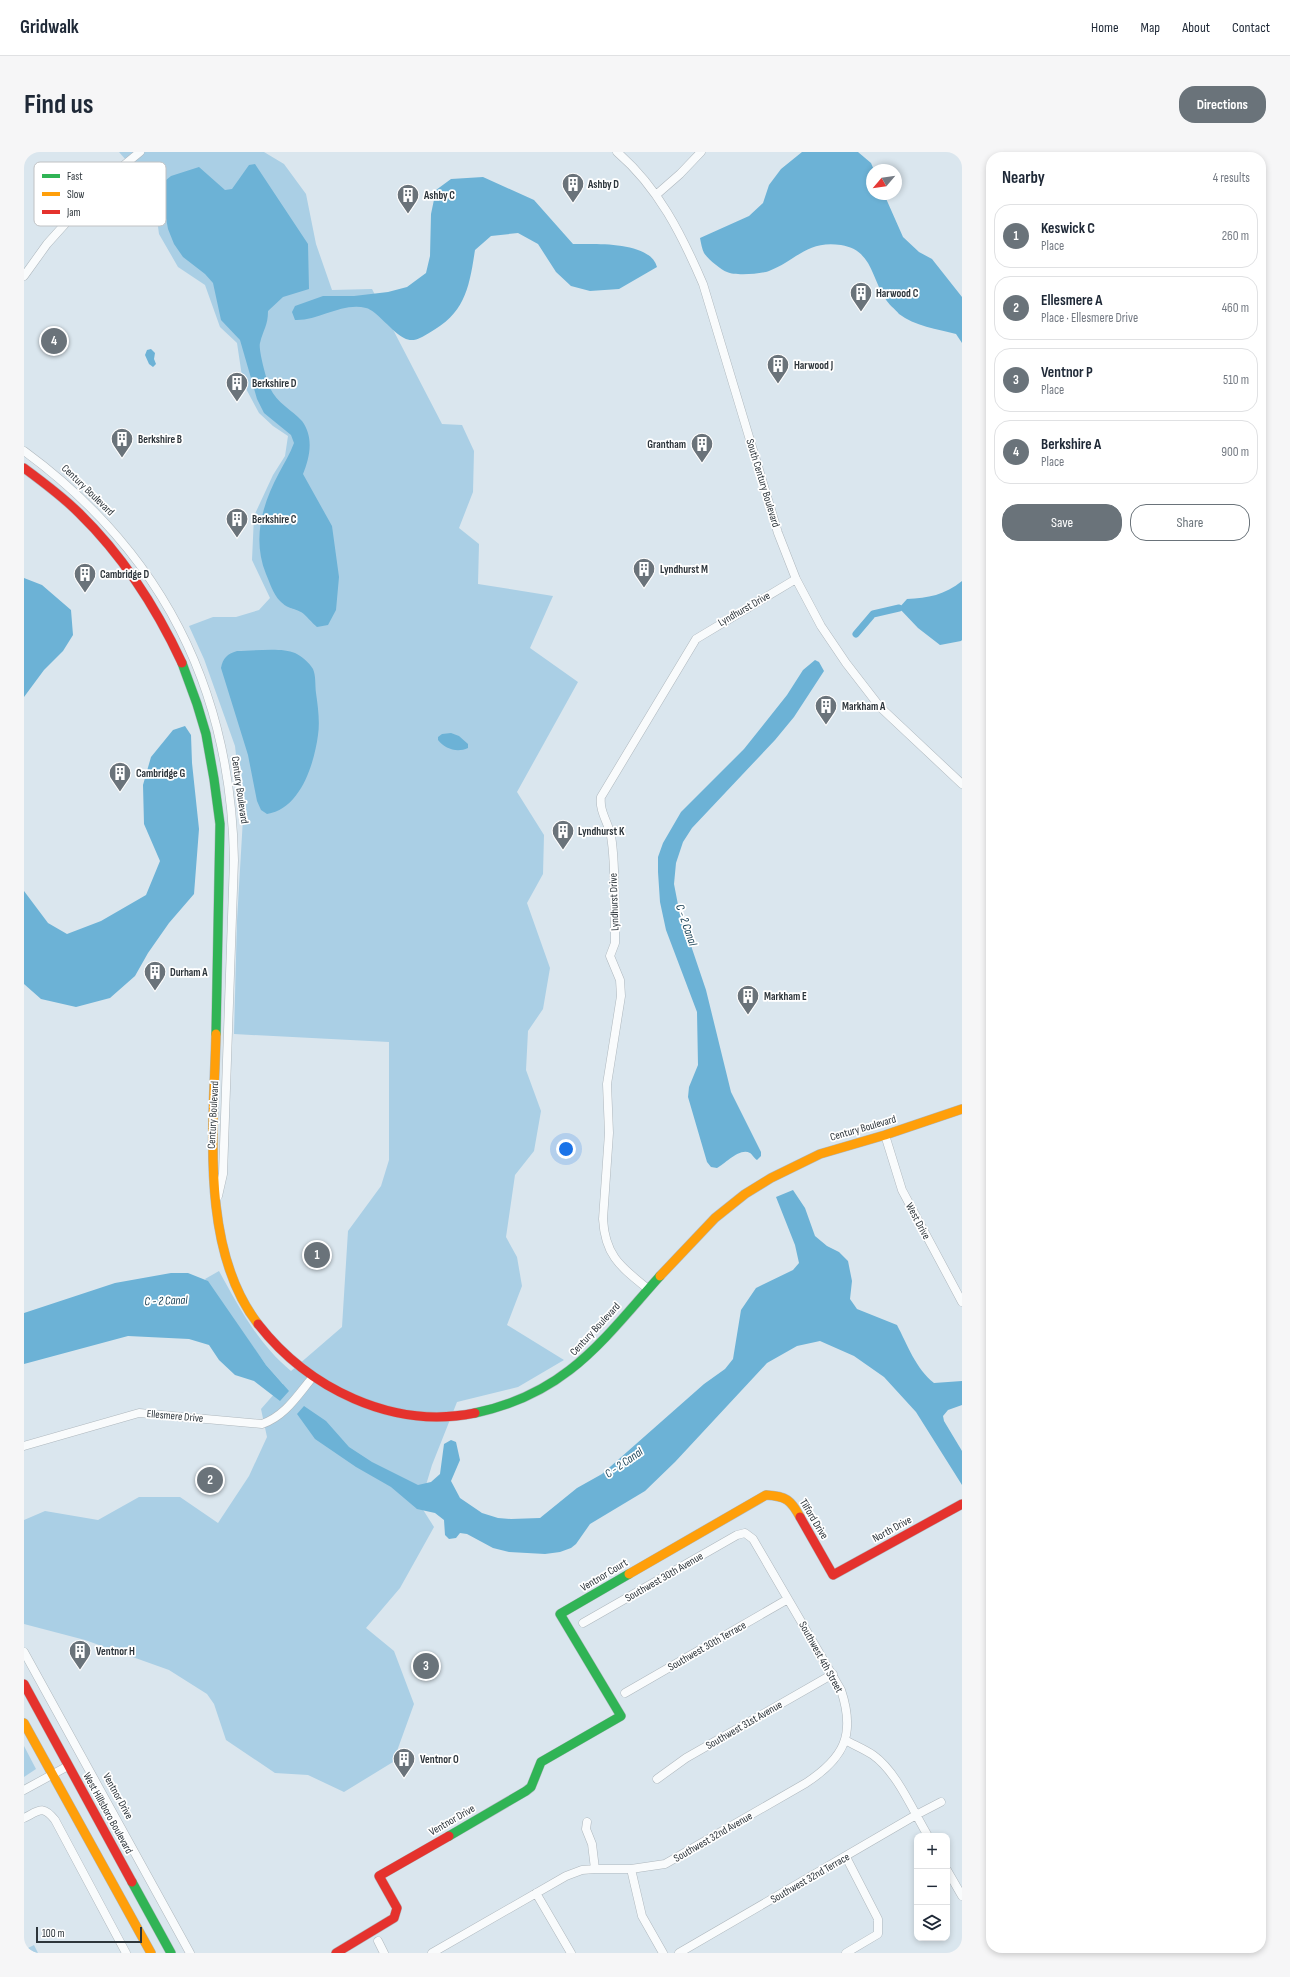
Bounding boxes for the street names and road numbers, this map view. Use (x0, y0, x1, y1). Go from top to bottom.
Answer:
street label: South Century Boulevard (743, 437, 783, 529)
street label: Century Boulevard (59, 462, 117, 519)
street label: Lyndhurst Drive (716, 589, 772, 629)
street label: Century Boulevard (229, 755, 251, 825)
street label: Lyndhurst Drive (606, 873, 622, 931)
street label: Century Boulevard (205, 1080, 221, 1149)
street label: Century Boulevard (829, 1112, 898, 1144)
street label: West Drive (903, 1200, 933, 1242)
street label: Century Boulevard (567, 1299, 623, 1358)
street label: Ellesmere Drive (146, 1407, 204, 1425)
street label: Tilford Drive (797, 1497, 831, 1541)
street label: North Drive (870, 1513, 914, 1545)
street label: Southwest 30th Avenue (623, 1549, 705, 1605)
street label: Ventnor Court (578, 1556, 630, 1594)
street label: Southwest 30th Terrace (666, 1618, 748, 1674)
street label: Southwest 4th Street (796, 1619, 846, 1695)
street label: Southwest 31st Avenue (704, 1698, 784, 1752)
street label: West Hillsboro Boulevard (80, 1770, 136, 1856)
street label: Ventnor Drive (100, 1771, 136, 1821)
street label: Ventnor Drive (427, 1802, 477, 1838)
street label: Southwest 32nd Avenue (671, 1809, 755, 1865)
street label: Southwest 32nd Terrace (768, 1850, 852, 1906)

